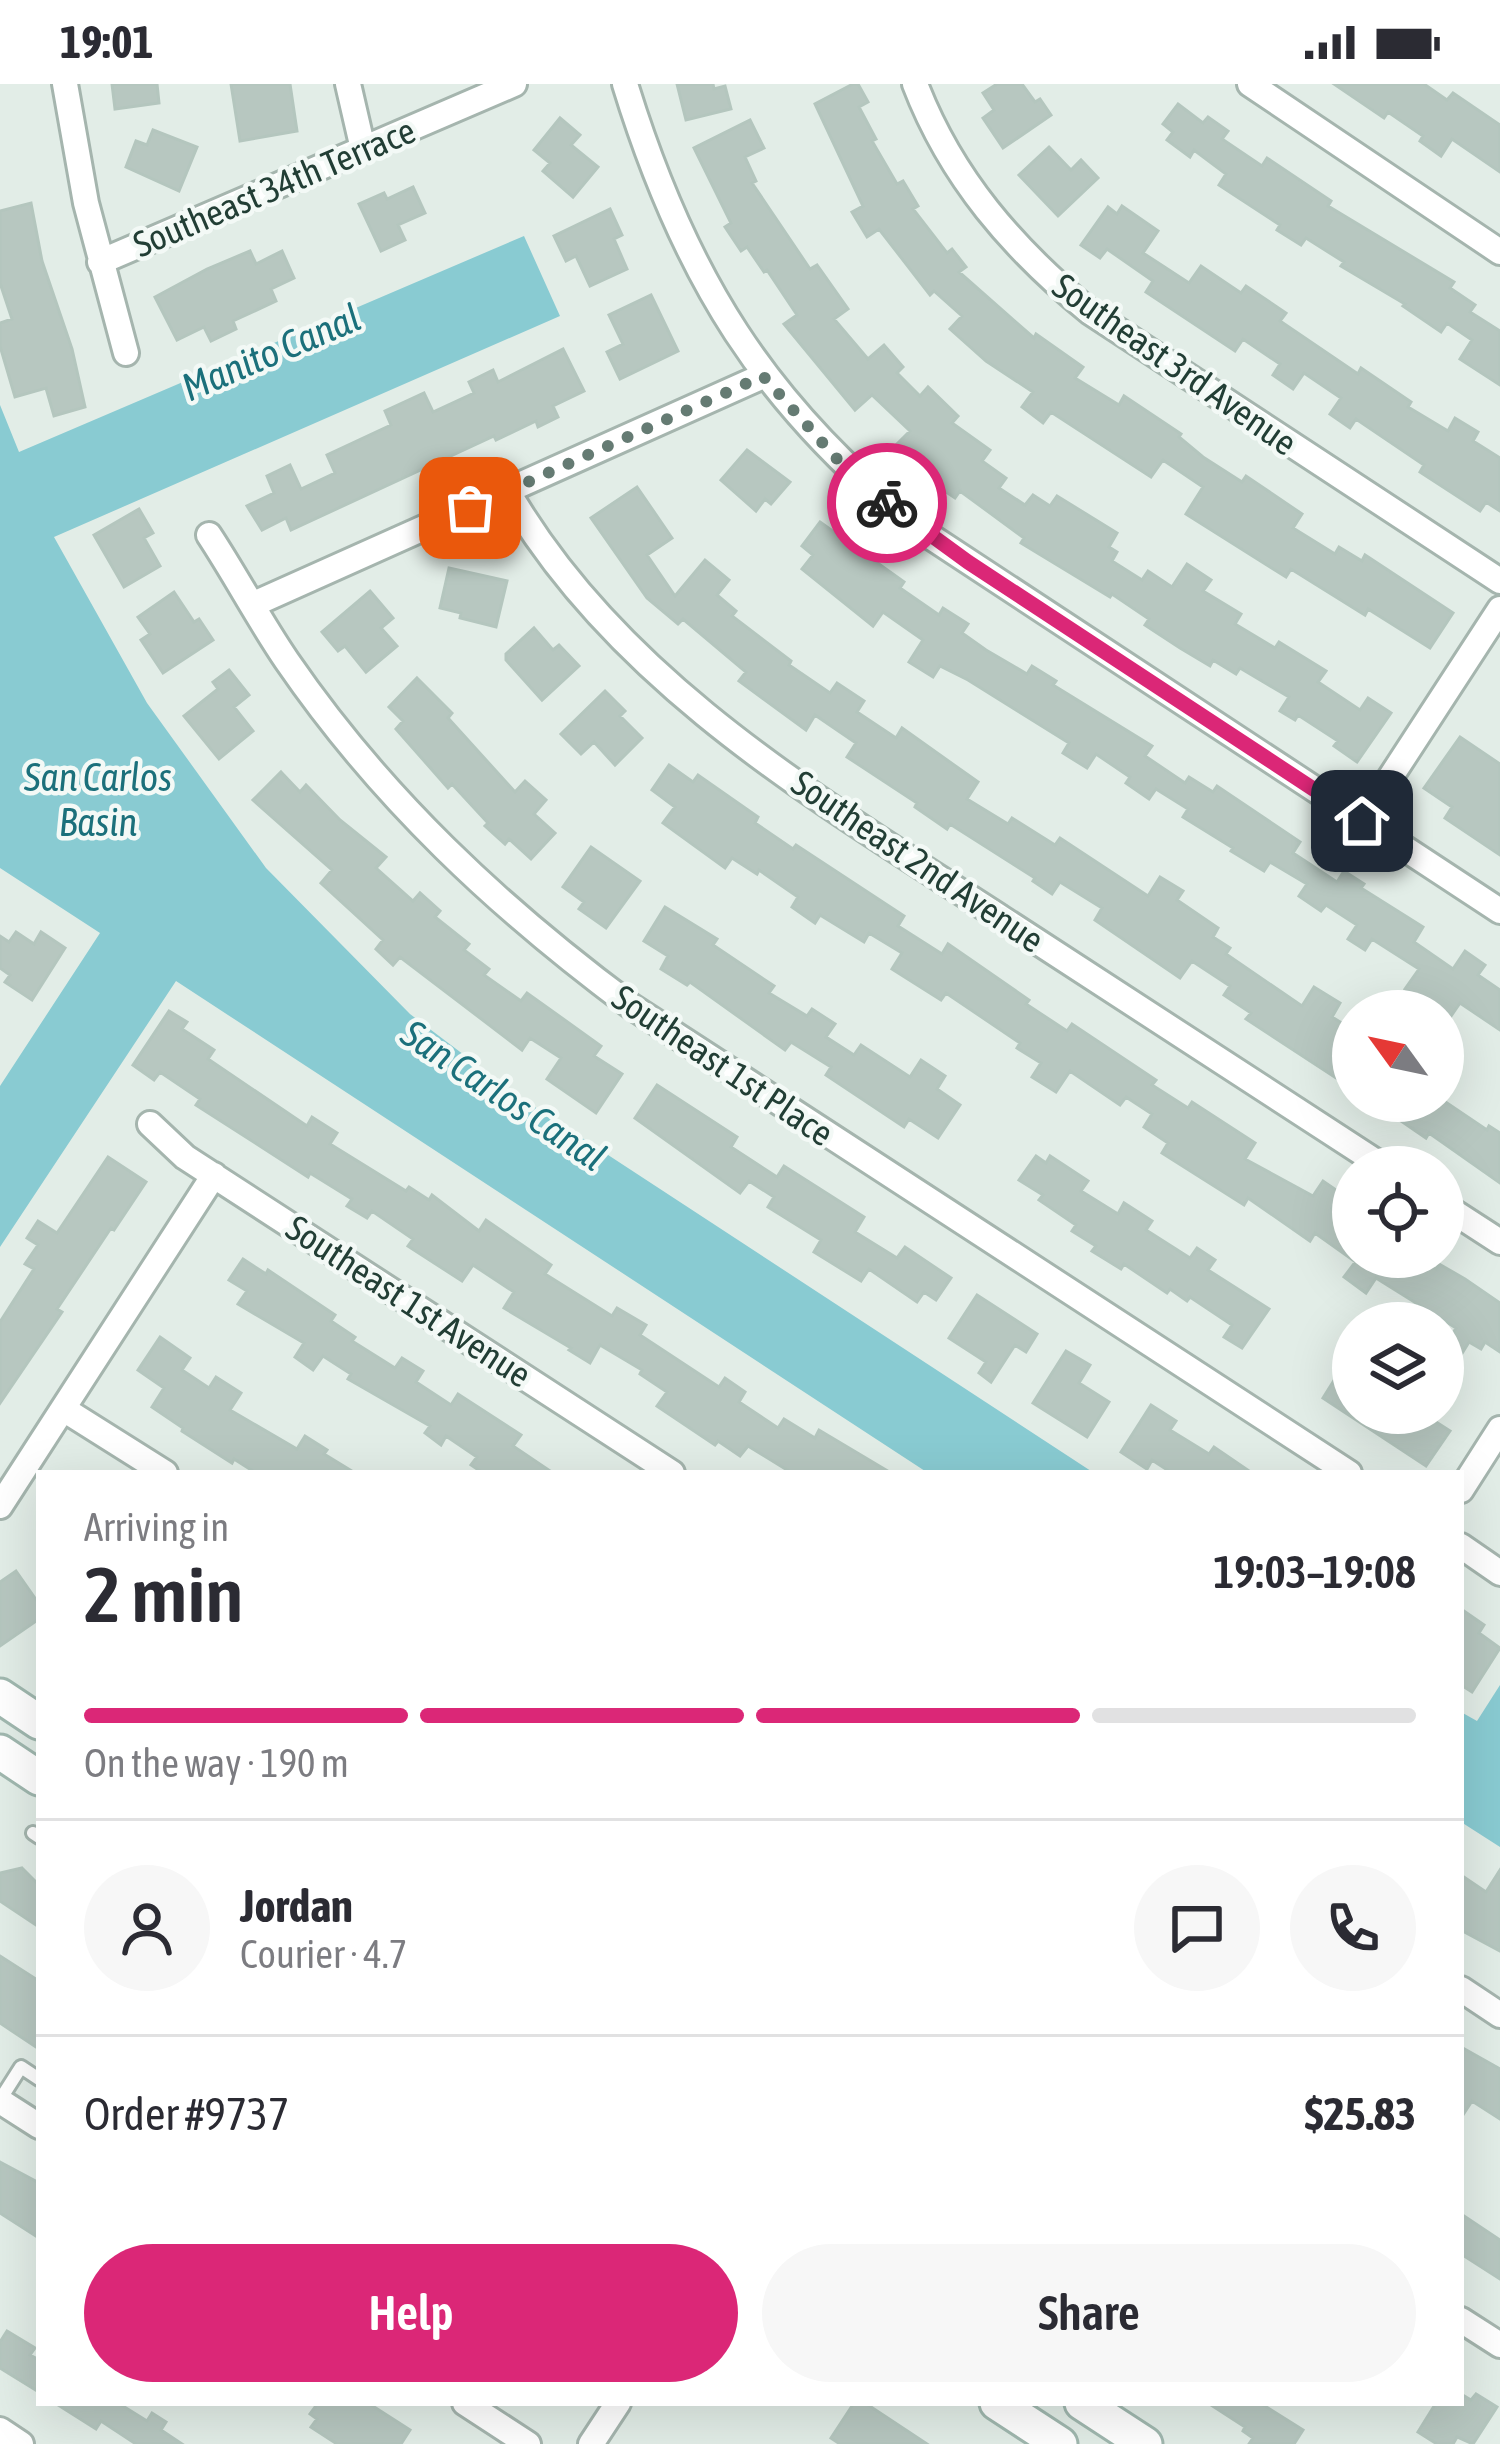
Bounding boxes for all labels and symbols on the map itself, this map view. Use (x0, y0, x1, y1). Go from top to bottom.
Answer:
street label: Southeast 34th Terrace (127, 109, 421, 265)
street label: Southeast 3rd Avenue (1045, 264, 1305, 464)
water label: Manito Canal (175, 295, 367, 409)
courier (827, 443, 947, 563)
pin (419, 457, 521, 559)
water label: San Carlos Basin (23, 755, 172, 844)
street label: Southeast 2nd Avenue (784, 761, 1052, 961)
pin (1311, 770, 1413, 872)
street label: Southeast 1st Place (605, 976, 841, 1154)
north arrow (1332, 990, 1464, 1122)
water label: San Carlos Canal (393, 1010, 614, 1179)
street label: Southeast 1st Avenue (279, 1206, 539, 1396)

